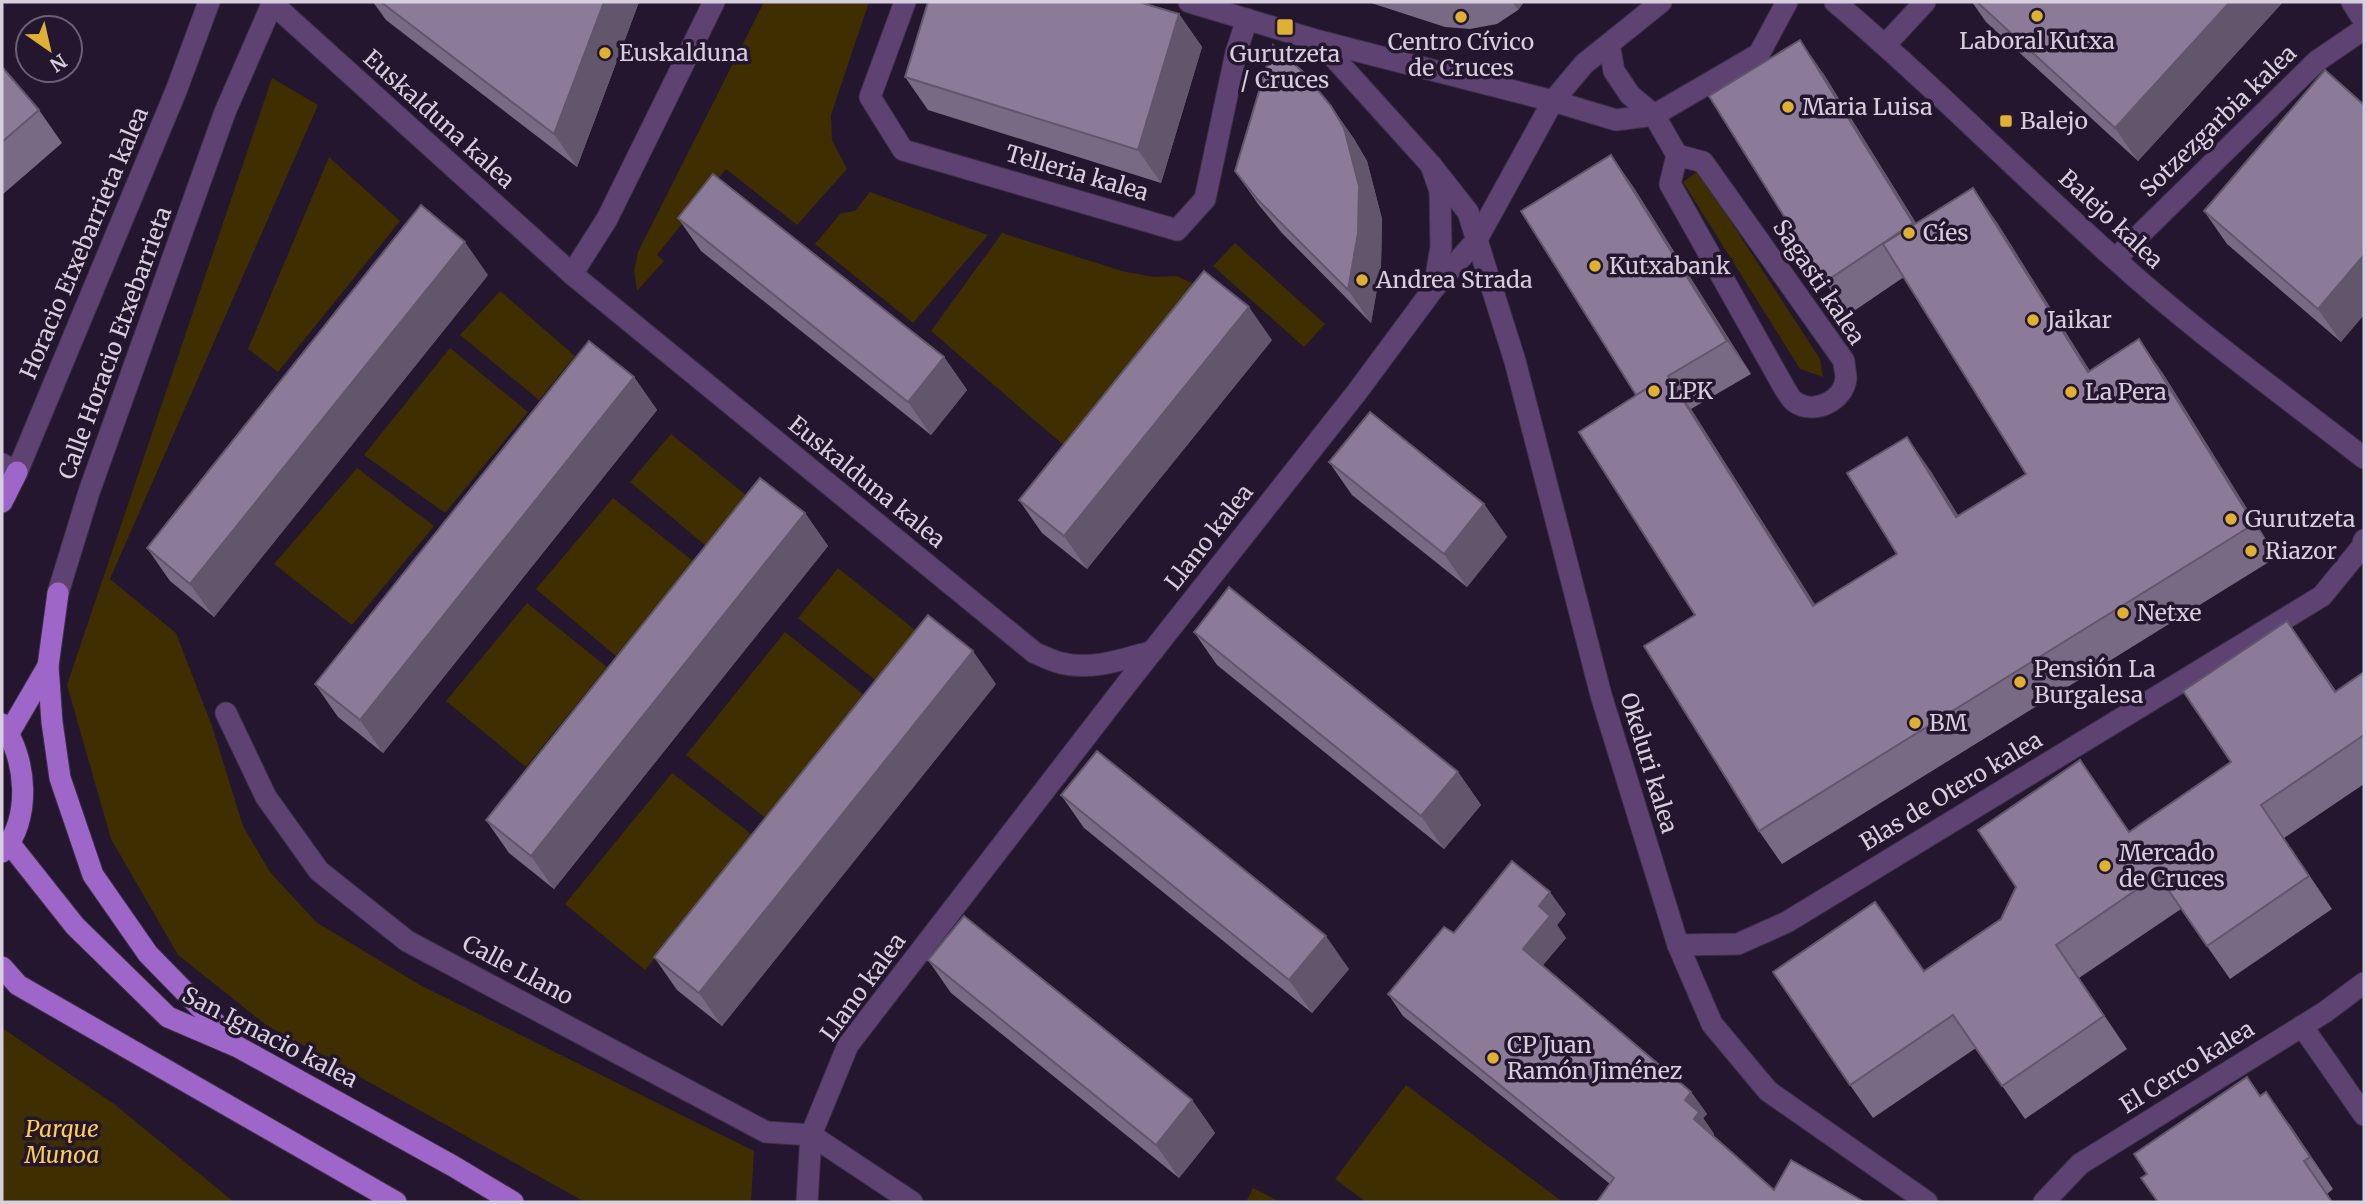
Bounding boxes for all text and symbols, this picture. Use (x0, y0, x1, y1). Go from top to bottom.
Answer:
marker: Laboral Kutxa (2029, 8, 2045, 24)
marker: Centro Cívico de Cruces (1453, 9, 1469, 25)
north arrow (14, 14, 84, 84)
marker: Gurutzeta / Cruces (1275, 17, 1295, 37)
place label: Laboral Kutxa (1959, 26, 2115, 55)
place label: Centro Cívico de Cruces (1388, 27, 1534, 82)
place label: Euskalduna (619, 38, 749, 67)
street label: Sotzezgarbia kalea (2133, 38, 2302, 203)
place label: Gurutzeta / Cruces (1230, 39, 1340, 94)
street label: Euskalduna kalea (358, 43, 521, 194)
marker: Euskalduna (597, 45, 613, 61)
text: N (46, 49, 71, 77)
place label: Maria Luisa (1802, 92, 1933, 121)
marker: Maria Luisa (1780, 99, 1796, 115)
street label: Horacio Etxebarrieta kalea (13, 102, 154, 383)
place label: Balejo (2020, 106, 2088, 135)
marker: Balejo (1998, 113, 2014, 129)
street label: Telleria kalea (1002, 138, 1152, 207)
street label: Balejo kalea (2053, 163, 2169, 274)
street label: Calle Horacio Etxebarrieta (52, 202, 177, 483)
street label: Sagasti kalea (1767, 214, 1872, 350)
place label: Cíes (1923, 218, 1969, 247)
marker: Cíes (1901, 225, 1917, 241)
place label: Kutxabank (1609, 251, 1731, 280)
marker: Kutxabank (1587, 258, 1603, 274)
place label: Andrea Strada (1375, 265, 1532, 294)
marker: Andrea Strada (1354, 272, 1370, 288)
place label: Jaikar (2046, 305, 2112, 334)
marker: Jaikar (2025, 312, 2041, 328)
place label: LPK (1668, 376, 1714, 405)
place label: La Pera (2085, 377, 2167, 406)
marker: LPK (1646, 383, 1662, 399)
marker: La Pera (2063, 384, 2079, 400)
street label: Euskalduna kalea (783, 409, 952, 554)
street label: Llano kalea (1158, 478, 1259, 595)
place label: Gurutzeta (2245, 504, 2355, 533)
marker: Gurutzeta (2223, 511, 2239, 527)
place label: Riazor (2265, 536, 2337, 565)
marker: Riazor (2243, 543, 2259, 559)
place label: Netxe (2137, 598, 2201, 627)
marker: Netxe (2115, 605, 2131, 621)
place label: Pensión La Burgalesa (2034, 654, 2155, 709)
marker: Pensión La Burgalesa (2012, 674, 2028, 690)
street label: Okeluri kalea (1614, 689, 1685, 837)
place label: BM (1929, 708, 1967, 737)
marker: BM (1907, 715, 1923, 731)
street label: Blas de Otero kalea (1854, 725, 2047, 856)
place label: Mercado de Cruces (2119, 838, 2225, 893)
marker: Mercado de Cruces (2097, 858, 2113, 874)
street label: Llano kalea (814, 927, 911, 1046)
street label: Calle Llano (458, 928, 579, 1011)
street label: San Ignacio kalea (178, 980, 363, 1093)
street label: El Cerco kalea (2114, 1014, 2259, 1119)
place label: CP Juan Ramón Jiménez (1507, 1030, 1682, 1085)
marker: CP Juan Ramón Jiménez (1485, 1050, 1501, 1066)
park label: Parque Munoa (24, 1114, 99, 1169)

